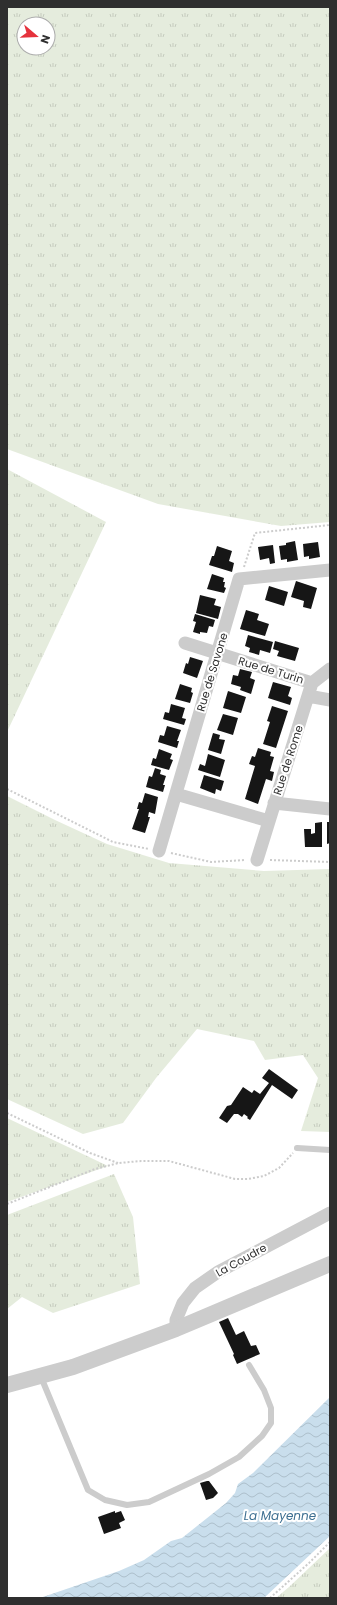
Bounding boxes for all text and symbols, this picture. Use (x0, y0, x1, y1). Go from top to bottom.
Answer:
north arrow (16, 16, 56, 56)
text: N (37, 33, 54, 46)
street label: Rue de Savone (192, 630, 232, 713)
street label: Rue de Turin (236, 652, 306, 688)
street label: Rue de Rome (269, 723, 307, 797)
street label: La Coudre (213, 1239, 270, 1281)
water label: La Mayenne (244, 1507, 317, 1524)

